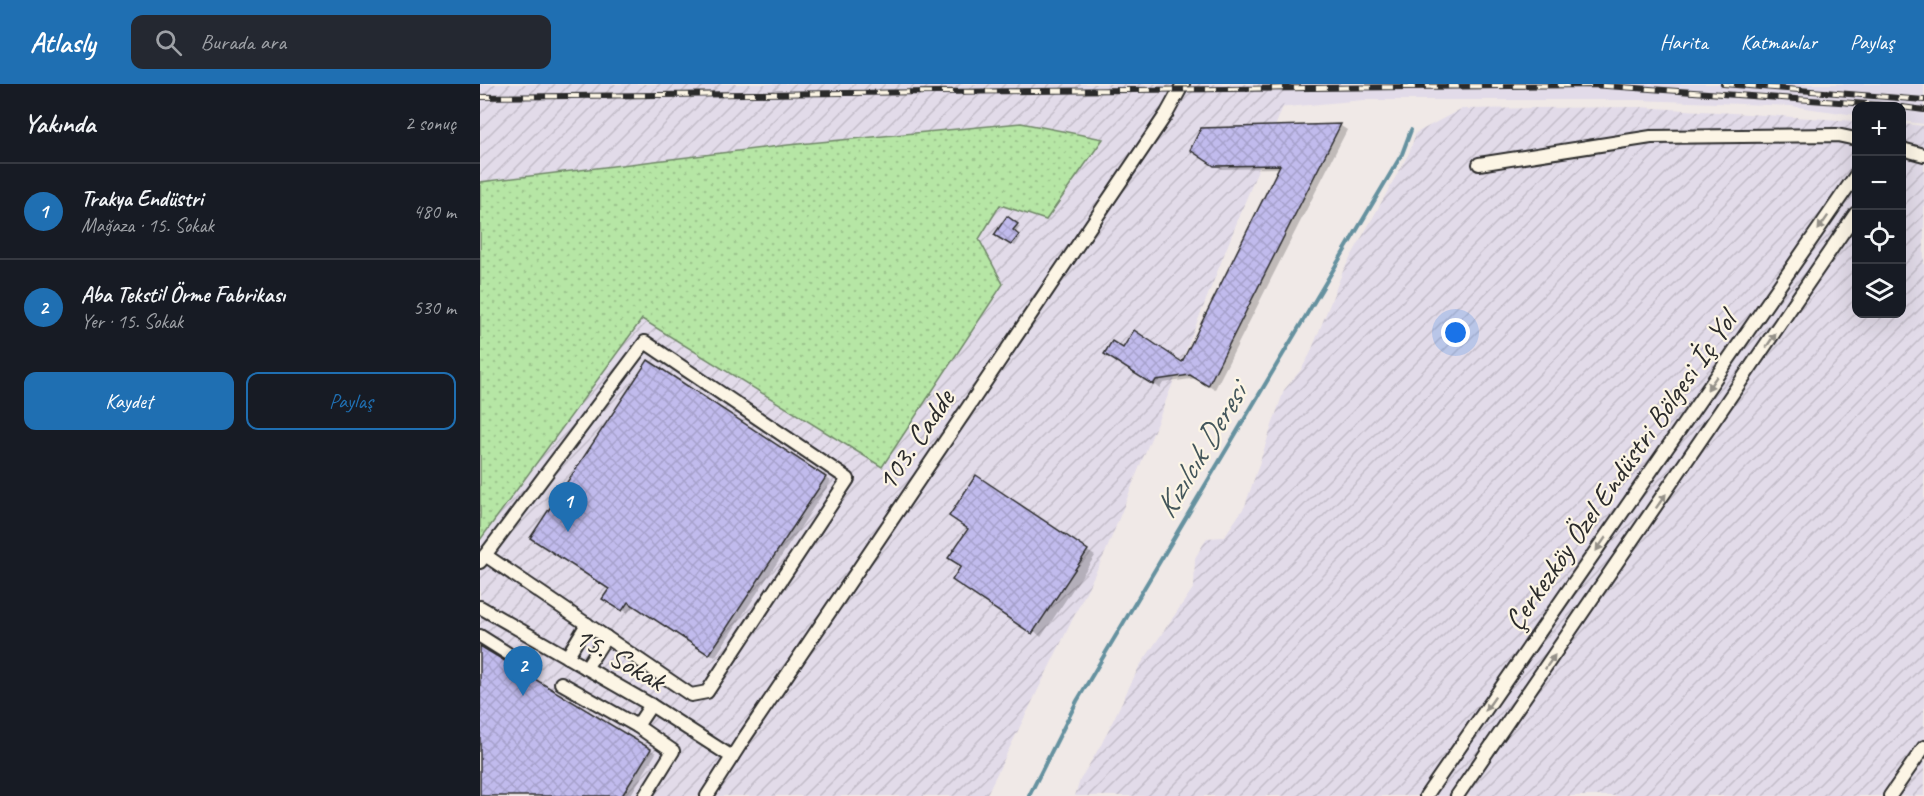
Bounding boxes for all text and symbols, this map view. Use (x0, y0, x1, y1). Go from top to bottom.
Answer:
search box (131, 15, 551, 69)
text: Atlasly (30, 25, 95, 60)
icon: search (152, 26, 185, 59)
text: Burada ara (200, 28, 286, 56)
text: Harita (1660, 29, 1708, 55)
text: Katmanlar (1741, 29, 1817, 55)
text: Paylaş (1850, 29, 1894, 55)
map controls (1852, 102, 1906, 318)
button: + (1852, 102, 1906, 156)
text: Yakında (24, 107, 95, 140)
text: 2 sonuç (405, 111, 456, 136)
button: − (1852, 156, 1906, 210)
text: Trakya Endüstri (81, 185, 203, 213)
text: 1 (39, 199, 48, 224)
text: 480 m (413, 199, 456, 224)
button: locate (1852, 210, 1906, 264)
text: Mağaza · 15. Sokak (81, 213, 214, 238)
one-way arrow (1818, 215, 1829, 231)
button: layers (1852, 264, 1906, 318)
text: Aba Tekstil Örme Fabrikası (81, 281, 285, 309)
text: 2 (39, 295, 48, 320)
text: 530 m (413, 295, 456, 320)
street label: Çerkezköy Özel Endüstri Bölgesi İç Yol (1495, 300, 1747, 638)
text: Yer · 15. Sokak (81, 309, 183, 334)
your location (1441, 318, 1470, 347)
one-way arrow (1765, 332, 1776, 348)
water label: Kızılcık Deresi (1145, 370, 1260, 525)
button: Kaydet (24, 372, 234, 430)
button: Paylaş (246, 372, 456, 430)
one-way arrow (1706, 375, 1718, 391)
street label: 103. Cadde (867, 380, 964, 498)
pin: 1 (548, 482, 587, 532)
one-way arrow (1655, 493, 1666, 509)
one-way arrow (1595, 535, 1607, 551)
street label: 15. Sokak (568, 617, 674, 700)
pin: 2 (504, 646, 543, 696)
one-way arrow (1544, 654, 1556, 670)
one-way arrow (1484, 695, 1496, 711)

